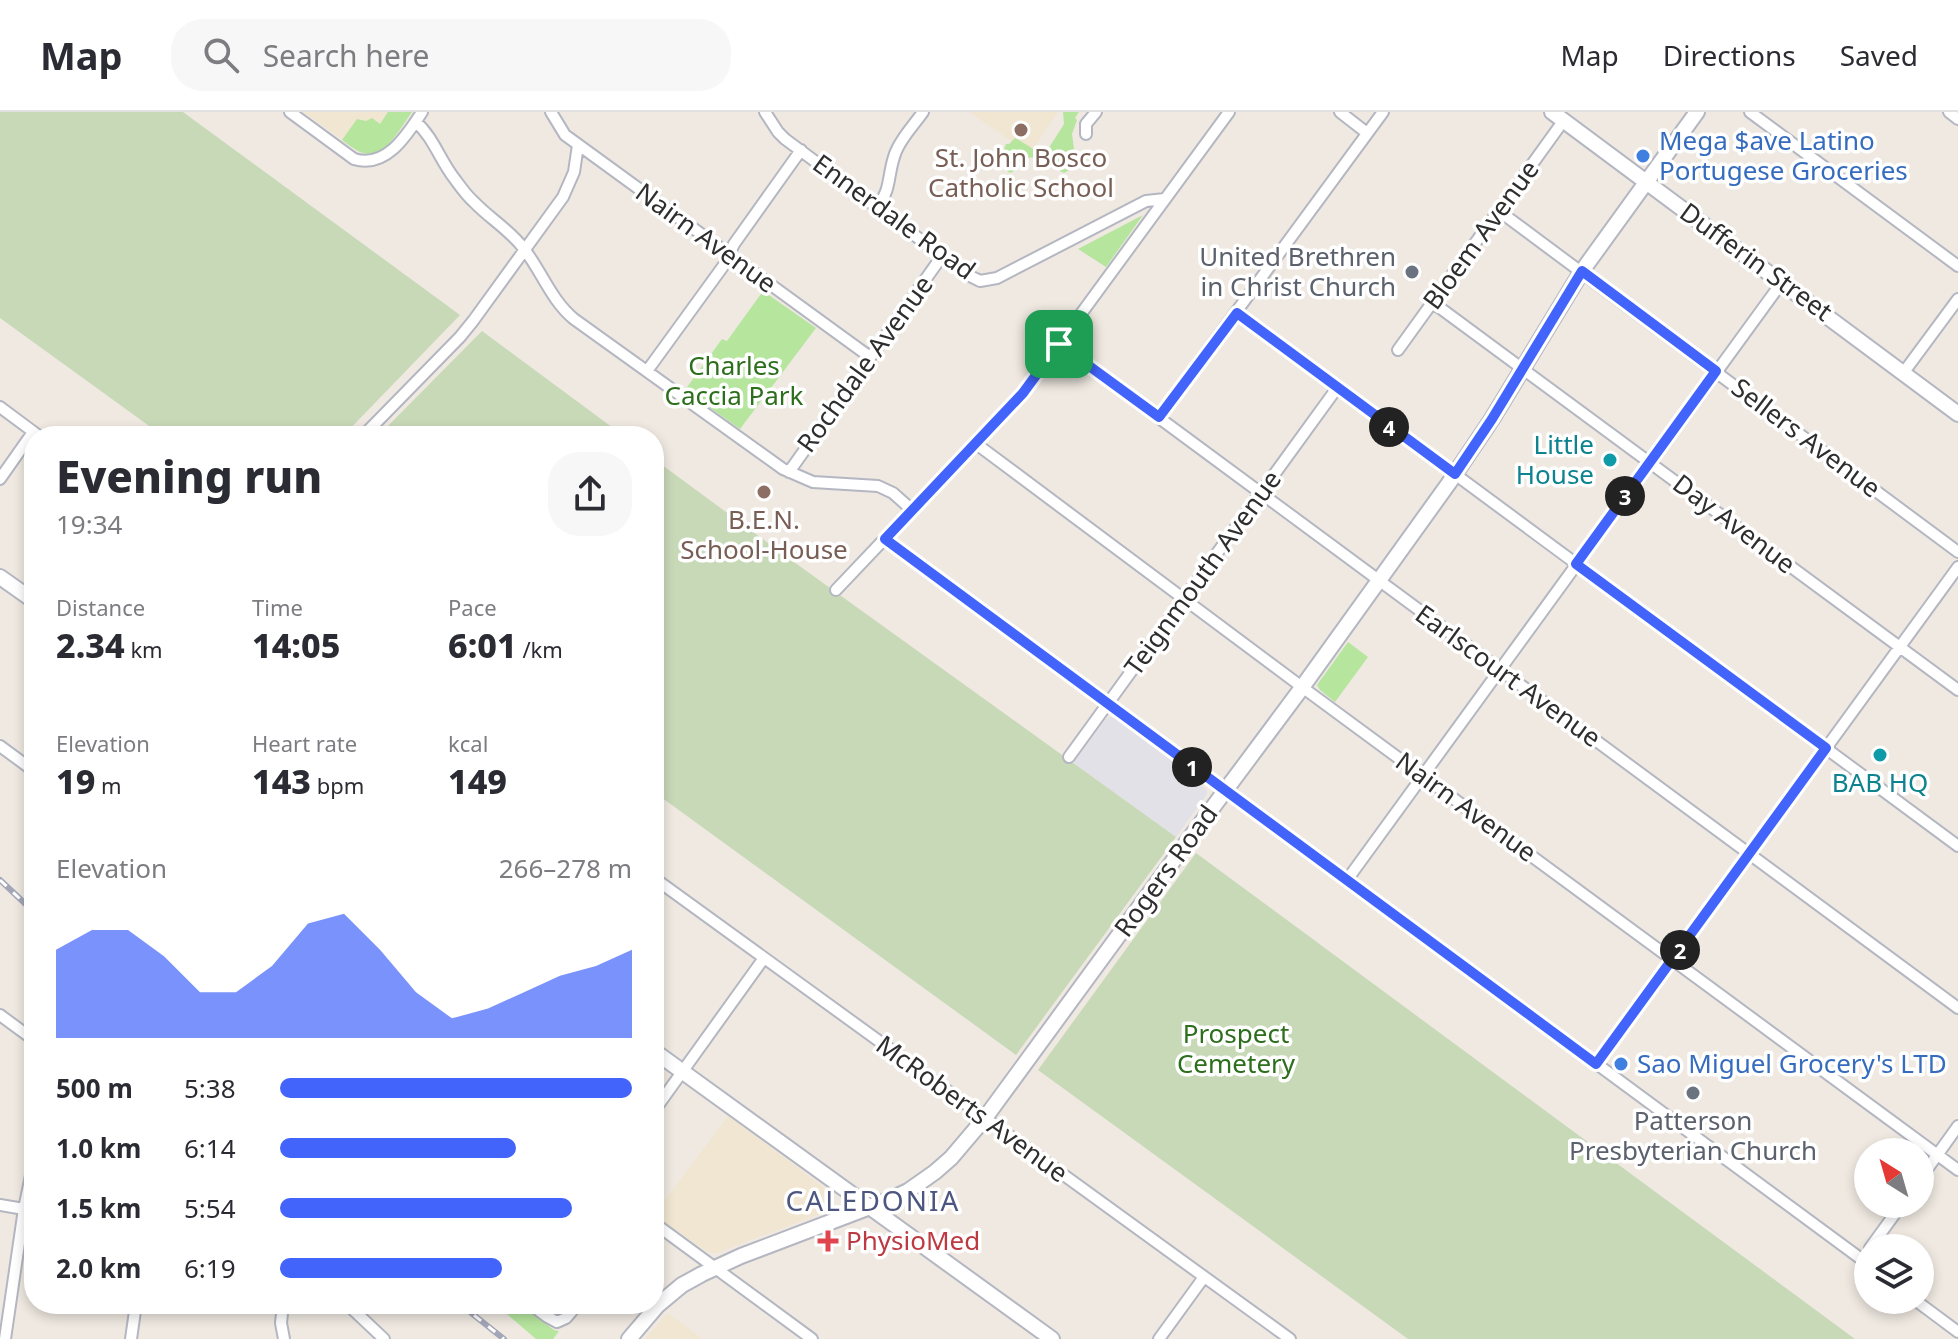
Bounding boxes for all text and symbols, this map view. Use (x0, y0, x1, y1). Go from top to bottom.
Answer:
search box (171, 19, 731, 91)
text: Map (40, 29, 123, 81)
icon: search (199, 33, 243, 77)
text: Search here (263, 35, 430, 76)
text: Map (1560, 36, 1619, 74)
text: Directions (1663, 36, 1796, 74)
text: Saved (1840, 36, 1918, 74)
marker: St. John Bosco Catholic School (1012, 121, 1030, 139)
place label: Mega $ave Latino Portugese Groceries (1659, 122, 1908, 188)
place label: St. John Bosco Catholic School (928, 139, 1114, 205)
street label: Ennerdale Road (806, 145, 983, 287)
marker: Mega $ave Latino Portugese Groceries (1634, 147, 1652, 165)
street label: Bloem Avenue (1414, 152, 1547, 316)
street label: Nairn Avenue (629, 174, 784, 301)
street label: Dufferin Street (1673, 194, 1840, 329)
place label: United Brethren in Christ Church (1199, 238, 1396, 304)
marker: United Brethren in Christ Church (1403, 263, 1421, 281)
street label: Rochdale Avenue (788, 268, 941, 459)
pin (1025, 310, 1093, 378)
icon: arrive (1037, 322, 1081, 366)
park label: Charles Caccia Park (665, 347, 804, 413)
street label: Sellers Avenue (1725, 369, 1889, 505)
pin: 4 (1369, 407, 1409, 447)
text: 4 (1383, 412, 1395, 442)
place label: Little House (1516, 426, 1594, 492)
text: Evening run (56, 446, 322, 506)
marker: Little House (1601, 451, 1619, 469)
button: share (548, 452, 632, 536)
street label: Teignmouth Avenue (1115, 462, 1289, 682)
street label: Day Avenue (1666, 465, 1803, 581)
pin: 3 (1605, 476, 1645, 516)
text: 3 (1619, 481, 1631, 511)
marker: B.E.N. School-House (755, 483, 773, 501)
place label: B.E.N. School-House (680, 501, 848, 567)
text: 19:34 (56, 506, 122, 542)
text: Distance (56, 592, 145, 622)
text: Time (252, 592, 303, 622)
text: Pace (448, 592, 497, 622)
street label: Earlscourt Avenue (1408, 596, 1609, 755)
text: 2.34 (56, 622, 125, 668)
text: 14:05 (252, 622, 340, 668)
text: 6:01 (448, 622, 517, 668)
text: km (125, 634, 163, 664)
text: /km (517, 634, 563, 664)
text: Elevation (56, 728, 150, 758)
text: Heart rate (252, 728, 357, 758)
text: kcal (448, 728, 488, 758)
street label: Nairn Avenue (1389, 743, 1544, 870)
marker: BAB HQ (1871, 746, 1889, 764)
pin: 1 (1172, 747, 1212, 787)
text: 1 (1186, 752, 1198, 782)
text: 19 (56, 758, 95, 804)
text: 143 (252, 758, 311, 804)
text: 149 (448, 758, 507, 804)
place label: BAB HQ (1832, 764, 1928, 800)
text: m (95, 770, 122, 800)
text: bpm (311, 770, 364, 800)
street label: Rogers Road (1105, 797, 1225, 944)
text: Elevation (56, 850, 167, 886)
text: 266–278 m (499, 850, 632, 886)
pin: 2 (1660, 930, 1700, 970)
text: 2 (1674, 935, 1686, 965)
park label: Prospect Cemetery (1177, 1015, 1296, 1081)
street label: McRoberts Avenue (869, 1026, 1076, 1190)
place label: Sao Miguel Grocery's LTD (1637, 1045, 1947, 1081)
marker: Sao Miguel Grocery's LTD (1612, 1055, 1630, 1073)
text: 500 m (56, 1070, 133, 1106)
text: 5:38 (184, 1070, 236, 1106)
marker: Patterson Presbyterian Church (1684, 1084, 1702, 1102)
place label: Patterson Presbyterian Church (1569, 1102, 1817, 1168)
text: 1.0 km (56, 1130, 141, 1166)
text: 6:14 (184, 1130, 236, 1166)
north arrow (1854, 1138, 1934, 1218)
map controls (1854, 1138, 1934, 1314)
district label: CALEDONIA (786, 1181, 960, 1219)
text: 1.5 km (56, 1190, 141, 1226)
text: 5:54 (184, 1190, 236, 1226)
place label: PhysioMed (846, 1222, 980, 1258)
marker: PhysioMed (817, 1230, 839, 1252)
button: layers (1854, 1234, 1934, 1314)
text: 2.0 km (56, 1250, 141, 1286)
text: 6:19 (184, 1250, 236, 1286)

